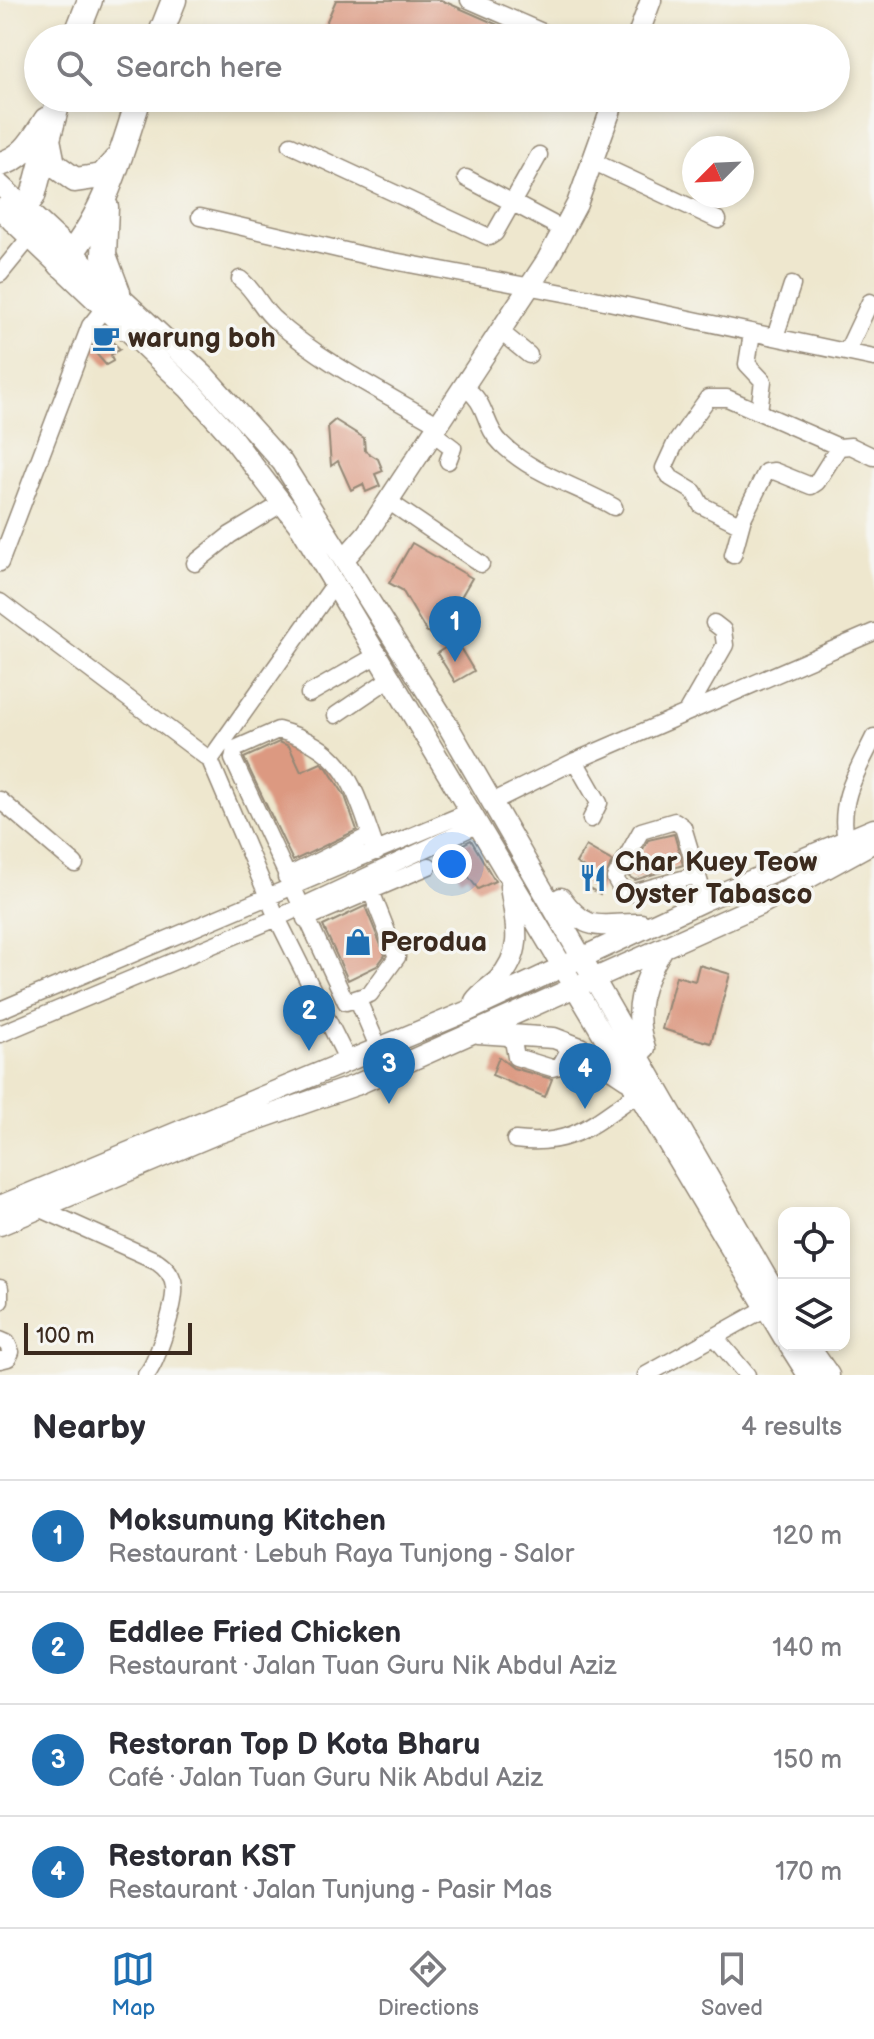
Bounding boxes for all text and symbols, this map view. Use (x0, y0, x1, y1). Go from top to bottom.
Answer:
search box (24, 24, 850, 112)
icon: search (52, 46, 96, 90)
text: Search here (116, 50, 282, 86)
north arrow (682, 136, 754, 208)
place label: warung boh (128, 322, 276, 355)
cafe icon: warung boh (91, 323, 121, 353)
pin: 1 (429, 596, 481, 662)
your location (432, 844, 472, 884)
place label: Char Kuey Teow Oyster Tabasco (615, 846, 818, 911)
restaurant icon: Char Kuey Teow Oyster Tabasco (578, 863, 608, 893)
place label: Perodua (380, 926, 487, 959)
shop icon: Perodua (343, 927, 373, 957)
pin: 2 (283, 985, 335, 1051)
pin: 3 (363, 1038, 415, 1104)
pin: 4 (559, 1043, 611, 1109)
map controls (778, 1207, 850, 1351)
button: locate (778, 1207, 850, 1279)
button: layers (778, 1279, 850, 1351)
scale bar (24, 1319, 192, 1355)
text: 100 m (36, 1323, 95, 1350)
text: Nearby (32, 1407, 146, 1448)
text: 4 results (741, 1412, 842, 1443)
text: Moksumung Kitchen (108, 1503, 386, 1539)
text: 1 (53, 1521, 63, 1552)
text: 120 m (773, 1521, 842, 1552)
text: Restaurant · Lebuh Raya Tunjong - Salor (108, 1539, 574, 1570)
text: Eddlee Fried Chicken (108, 1615, 401, 1651)
text: 2 (50, 1633, 66, 1664)
text: 140 m (772, 1633, 842, 1664)
text: Restaurant · Jalan Tuan Guru Nik Abdul Aziz (108, 1651, 616, 1682)
text: Restoran Top D Kota Bharu (108, 1727, 480, 1763)
text: 3 (50, 1745, 66, 1776)
text: 150 m (773, 1745, 842, 1776)
text: Café · Jalan Tuan Guru Nik Abdul Aziz (108, 1763, 543, 1794)
text: Restoran KST (108, 1839, 296, 1875)
text: 4 (50, 1857, 66, 1888)
text: 170 m (775, 1857, 842, 1888)
text: Restaurant · Jalan Tunjung - Pasir Mas (108, 1875, 552, 1906)
tab: Map (111, 1947, 155, 2022)
tab: Directions (378, 1947, 479, 2022)
tab: Saved (701, 1947, 763, 2022)

